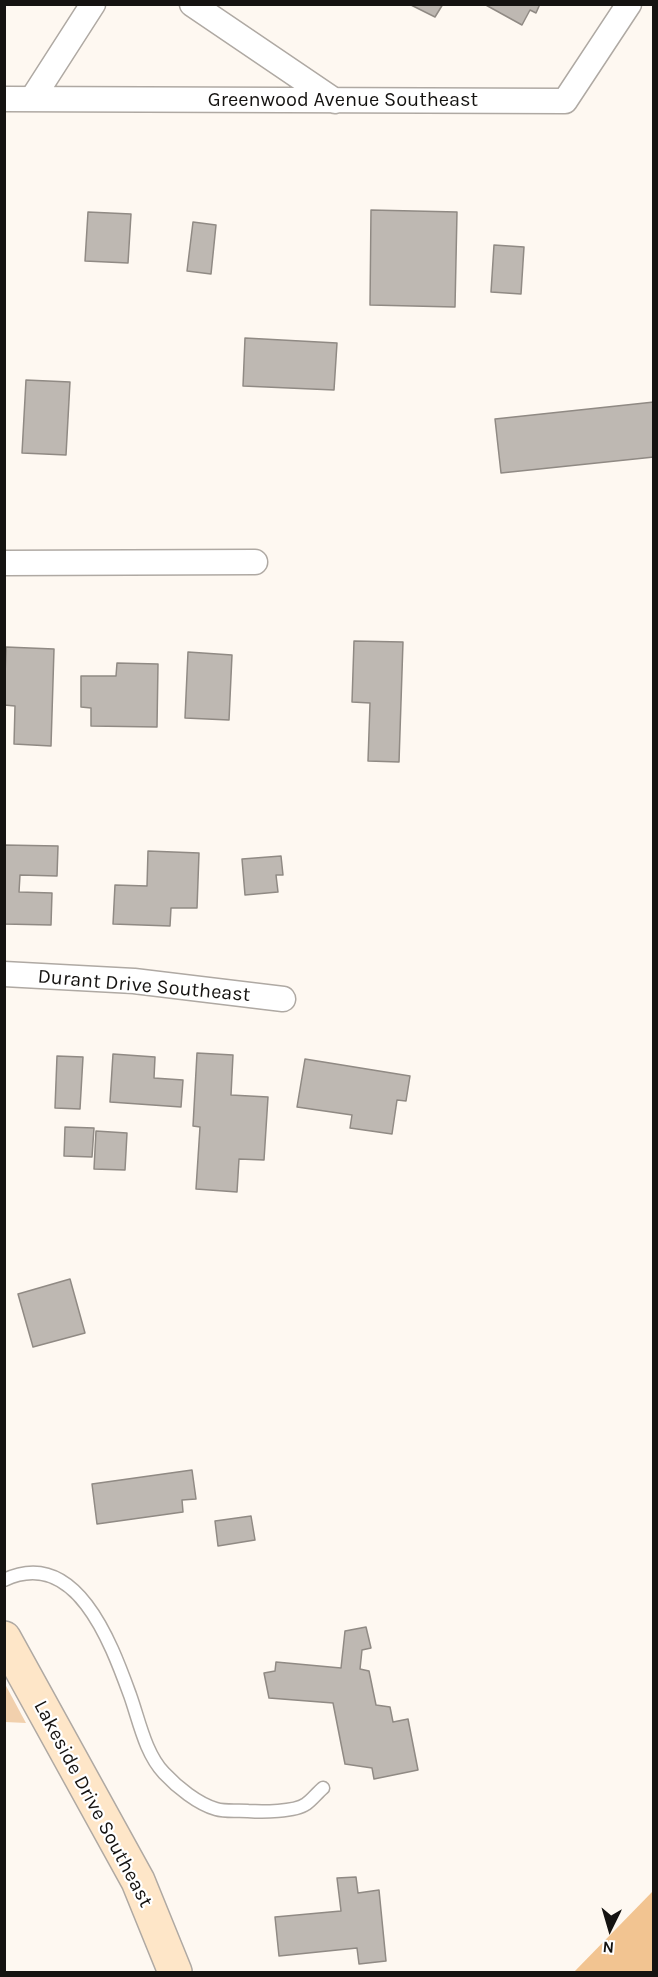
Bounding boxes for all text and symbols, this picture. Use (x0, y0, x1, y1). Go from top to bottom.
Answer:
street label: Greenwood Avenue Southeast (208, 88, 478, 112)
street label: Durant Drive Southeast (37, 965, 251, 1007)
street label: Lakeside Drive Southeast (28, 1697, 158, 1911)
north arrow (580, 1899, 640, 1959)
text: N (602, 1937, 615, 1957)

